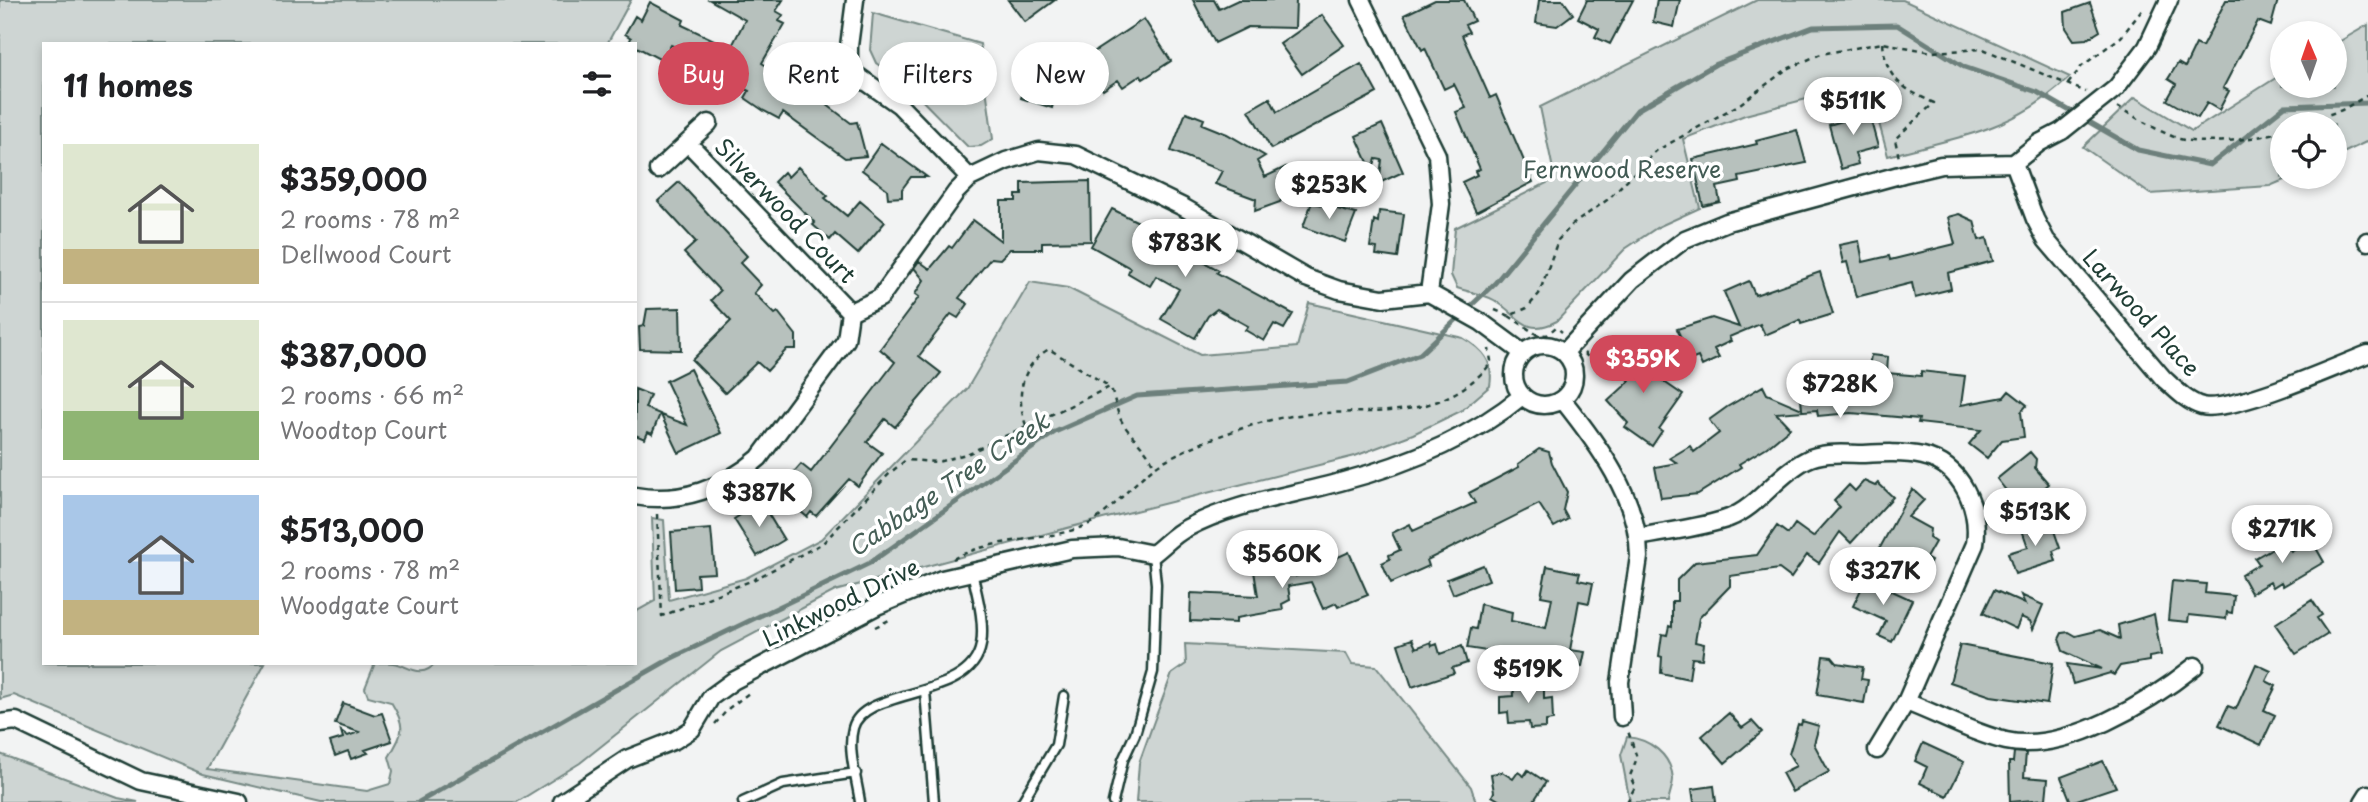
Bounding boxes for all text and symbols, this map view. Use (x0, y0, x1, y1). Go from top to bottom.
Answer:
north arrow (2270, 21, 2347, 98)
map controls (2270, 21, 2347, 189)
chip: Buy (658, 42, 749, 105)
chip: Rent (763, 42, 864, 105)
chip: Filters (878, 42, 997, 105)
chip: New (1011, 42, 1109, 105)
text: 11 homes (63, 62, 193, 107)
icon: filters (578, 65, 616, 103)
pin: $511K (1804, 78, 1902, 137)
text: $511K (1820, 82, 1886, 117)
button: locate (2270, 112, 2347, 189)
street label: Silverwood Court (707, 129, 865, 291)
park label: Fernwood Reserve (1523, 151, 1721, 186)
text: $359,000 (280, 156, 427, 201)
pin: $253K (1280, 162, 1378, 221)
text: $253K (1291, 166, 1367, 201)
icon: home (119, 172, 203, 256)
text: 2 rooms · 78 m² (280, 201, 460, 236)
pin: $783K (1136, 219, 1234, 279)
text: $783K (1148, 224, 1222, 259)
text: Dellwood Court (280, 236, 451, 271)
street label: Larwood Place (2075, 240, 2209, 384)
text: $387,000 (280, 332, 427, 377)
pin: $359K (1594, 336, 1692, 395)
text: $359K (1606, 340, 1680, 375)
icon: home (119, 348, 203, 432)
pin: $728K (1791, 360, 1889, 420)
text: $728K (1802, 365, 1878, 400)
text: 2 rooms · 66 m² (280, 377, 464, 412)
water label: Cabbage Tree Creek (840, 402, 1057, 564)
text: Woodtop Court (280, 412, 447, 447)
pin: $387K (710, 470, 808, 529)
text: $387K (722, 474, 796, 509)
pin: $513K (1986, 489, 2084, 548)
text: $513K (1999, 493, 2071, 528)
pin: $271K (2233, 505, 2331, 565)
text: $513,000 (280, 507, 424, 552)
text: $271K (2248, 510, 2316, 545)
icon: home (119, 523, 203, 607)
pin: $560K (1233, 530, 1331, 590)
text: $560K (1242, 535, 1322, 570)
street label: Linkwood Drive (756, 548, 925, 655)
pin: $327K (1834, 548, 1932, 607)
text: 2 rooms · 78 m² (280, 552, 460, 587)
text: $327K (1845, 552, 1921, 587)
text: Woodgate Court (280, 587, 459, 622)
pin: $519K (1479, 646, 1577, 705)
text: $519K (1493, 650, 1563, 685)

